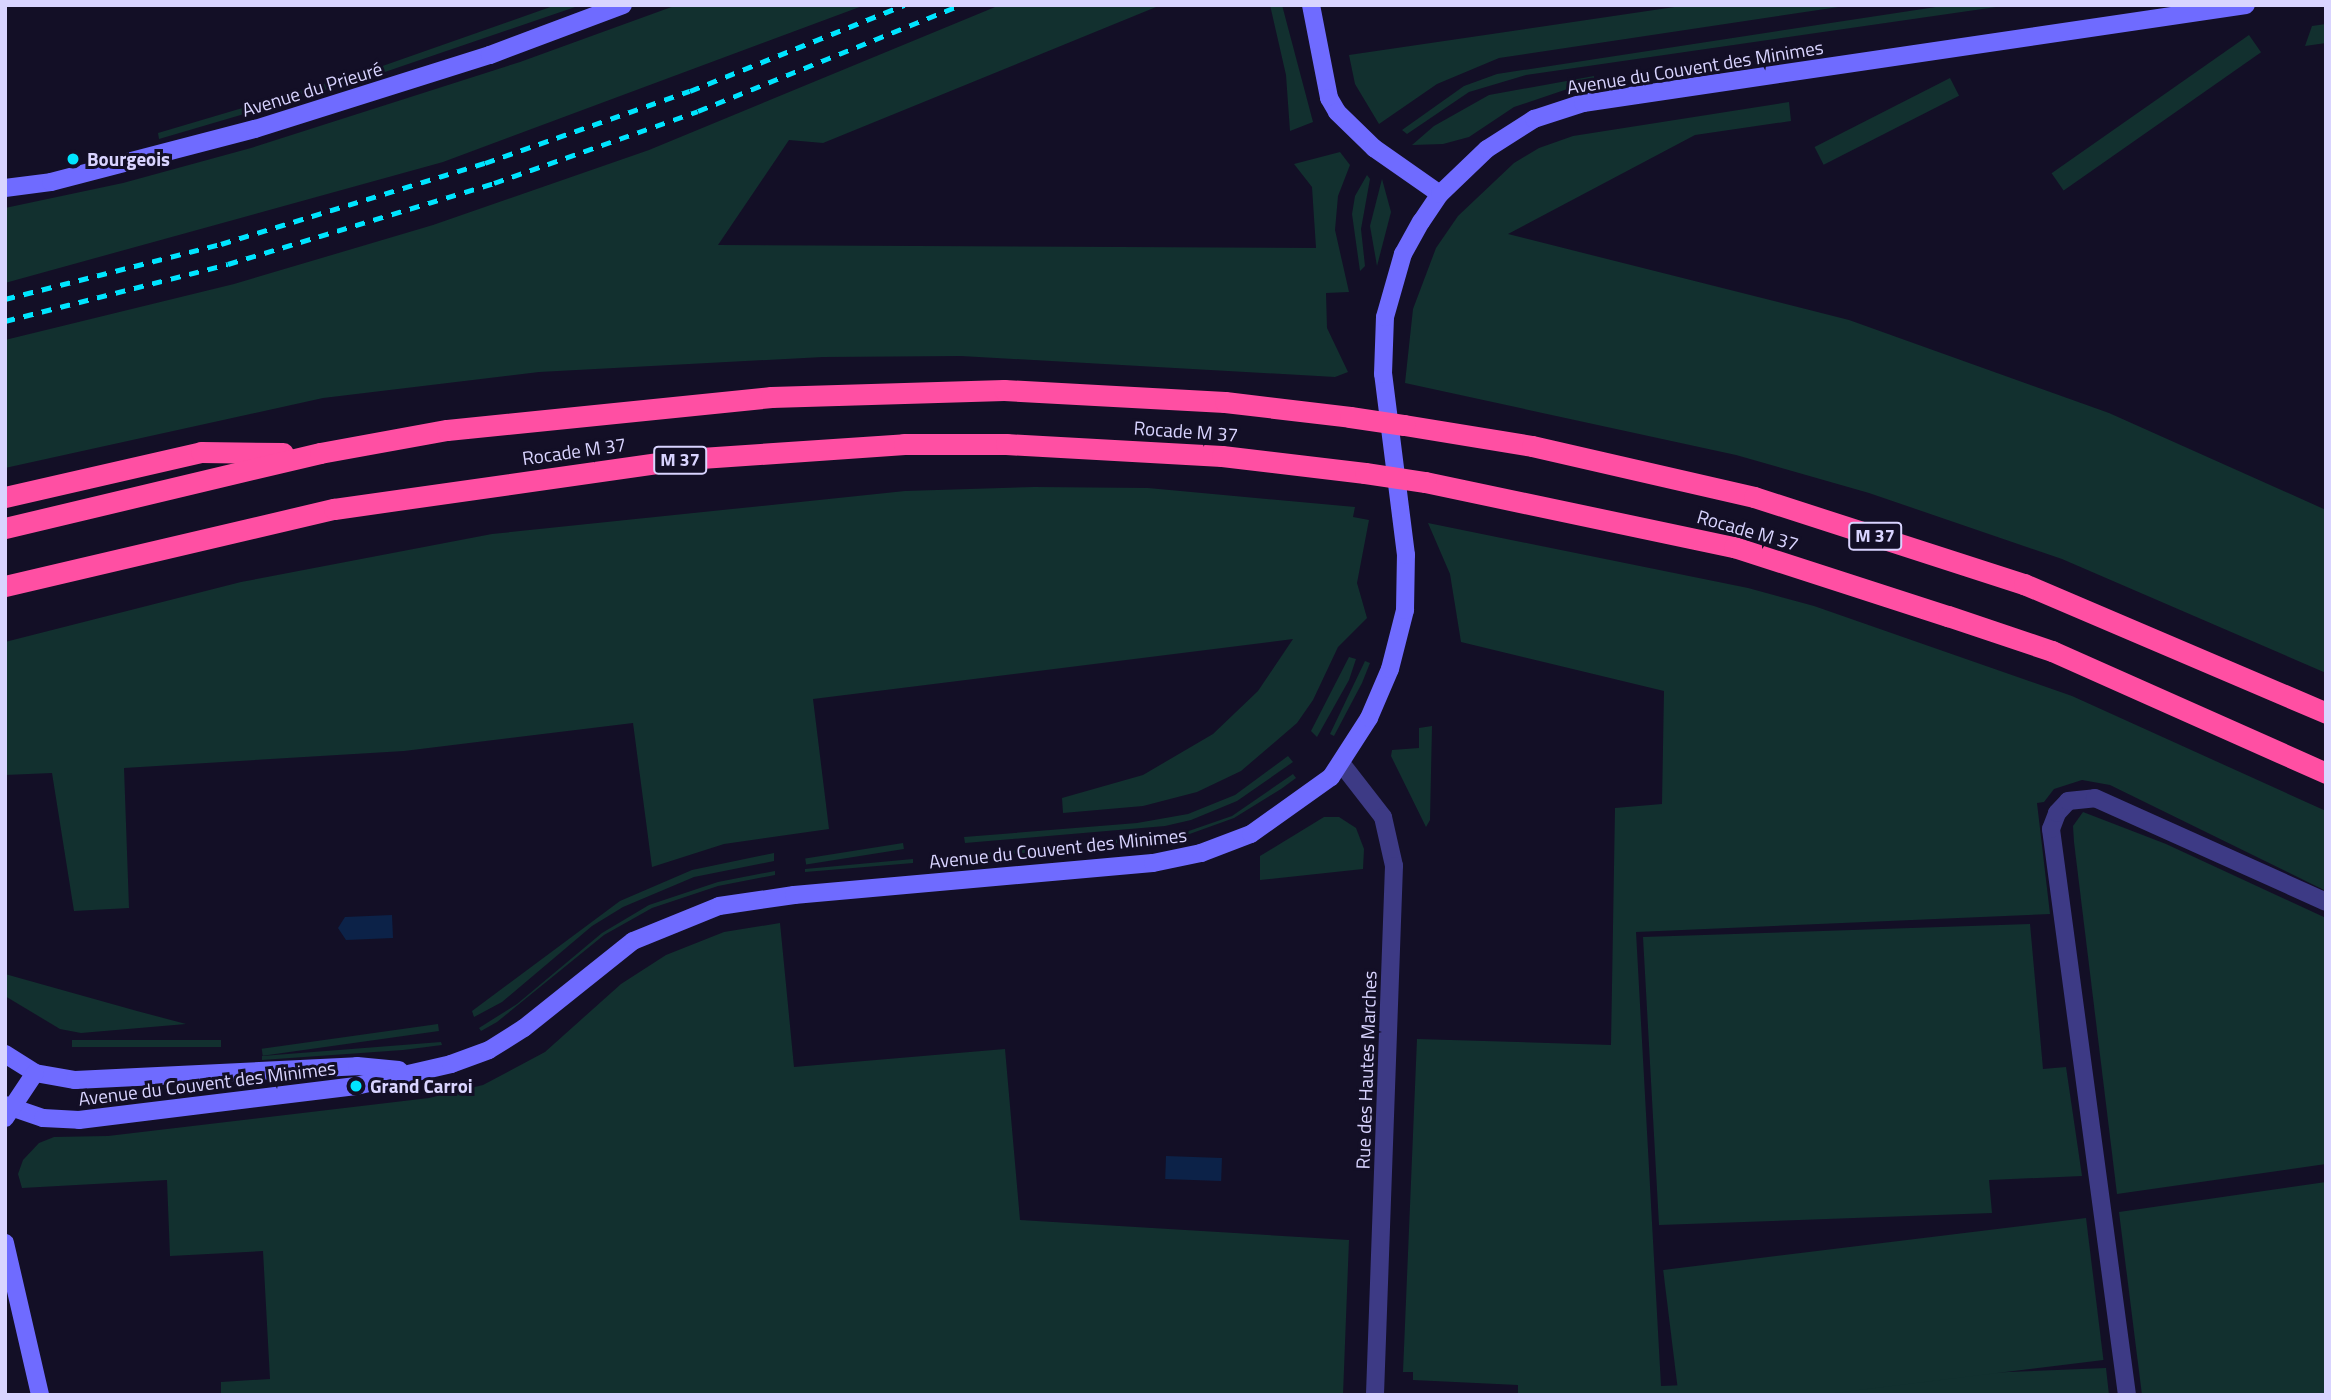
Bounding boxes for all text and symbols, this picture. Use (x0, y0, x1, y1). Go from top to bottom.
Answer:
street label: Avenue du Couvent des Minimes (1565, 35, 1825, 99)
street label: Avenue du Prieuré (239, 57, 385, 121)
place label: Bourgeois (87, 148, 170, 170)
marker: Bourgeois (65, 151, 81, 167)
street label: Rocade M 37 (1133, 416, 1239, 446)
street label: Rocade M 37 (521, 432, 627, 470)
road number: M 37 (652, 446, 708, 474)
street label: Rocade M 37 (1695, 505, 1801, 555)
road number: M 37 (1847, 522, 1903, 550)
street label: Avenue du Couvent des Minimes (928, 823, 1188, 873)
street label: Rue des Hautes Marches (1351, 970, 1381, 1170)
street label: Avenue du Couvent des Minimes (77, 1056, 337, 1110)
place label: Grand Carroi (370, 1075, 473, 1097)
marker: Grand Carroi (348, 1078, 364, 1094)

